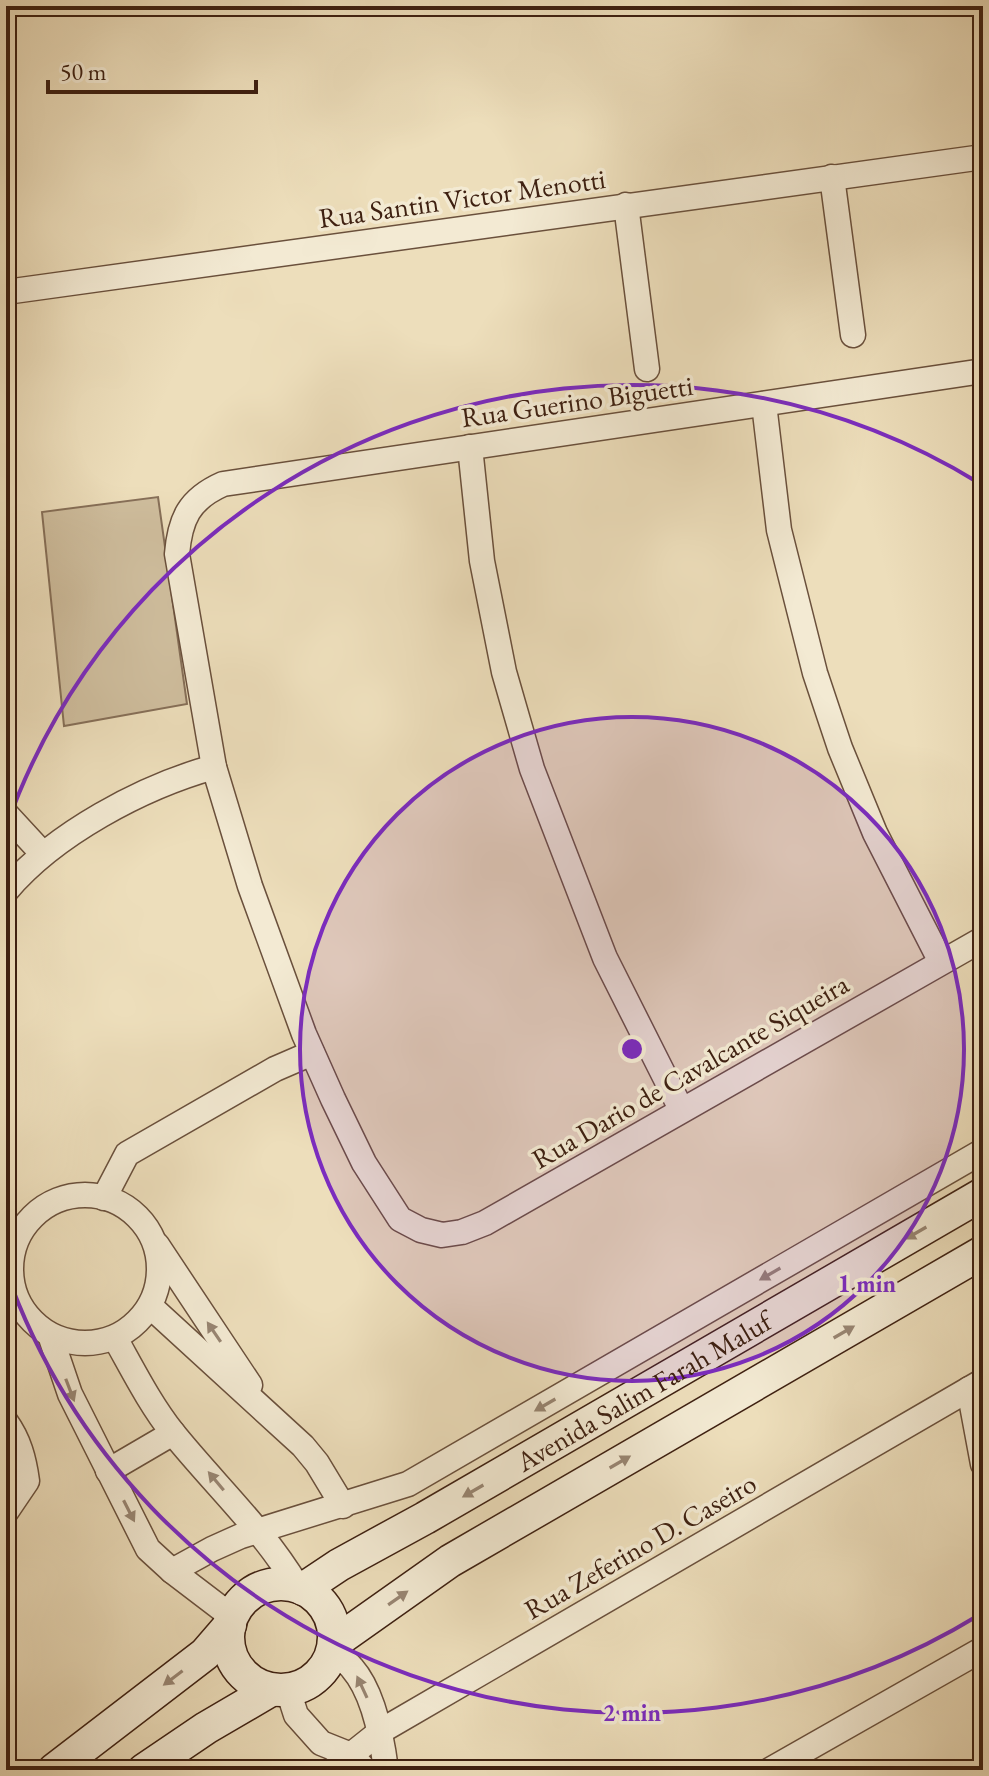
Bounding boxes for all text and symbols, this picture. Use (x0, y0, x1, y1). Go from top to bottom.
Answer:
scale bar (48, 44, 256, 94)
text: 50 m (60, 56, 107, 87)
street label: Rua Santin Victor Menotti (316, 160, 608, 236)
street label: Rua Guerino Biguetti (459, 367, 695, 435)
street label: Rua Dario de Cavalcante Siqueira (525, 965, 856, 1177)
centre of rings (618, 1035, 646, 1063)
one-way arrow (904, 1226, 927, 1240)
one-way arrow (759, 1267, 781, 1281)
text: 1 min (838, 1268, 897, 1299)
street label: Avenida Salim Farah Maluf (509, 1301, 780, 1480)
one-way arrow (207, 1321, 222, 1343)
one-way arrow (833, 1325, 856, 1339)
one-way arrow (64, 1378, 77, 1402)
one-way arrow (534, 1398, 557, 1412)
one-way arrow (608, 1455, 631, 1469)
street label: Rua Zeferino D. Caseiro (517, 1465, 763, 1627)
one-way arrow (208, 1472, 226, 1491)
one-way arrow (462, 1484, 484, 1498)
one-way arrow (122, 1499, 135, 1522)
one-way arrow (387, 1591, 408, 1606)
one-way arrow (163, 1670, 183, 1686)
one-way arrow (355, 1675, 369, 1699)
text: 2 min (603, 1697, 662, 1728)

